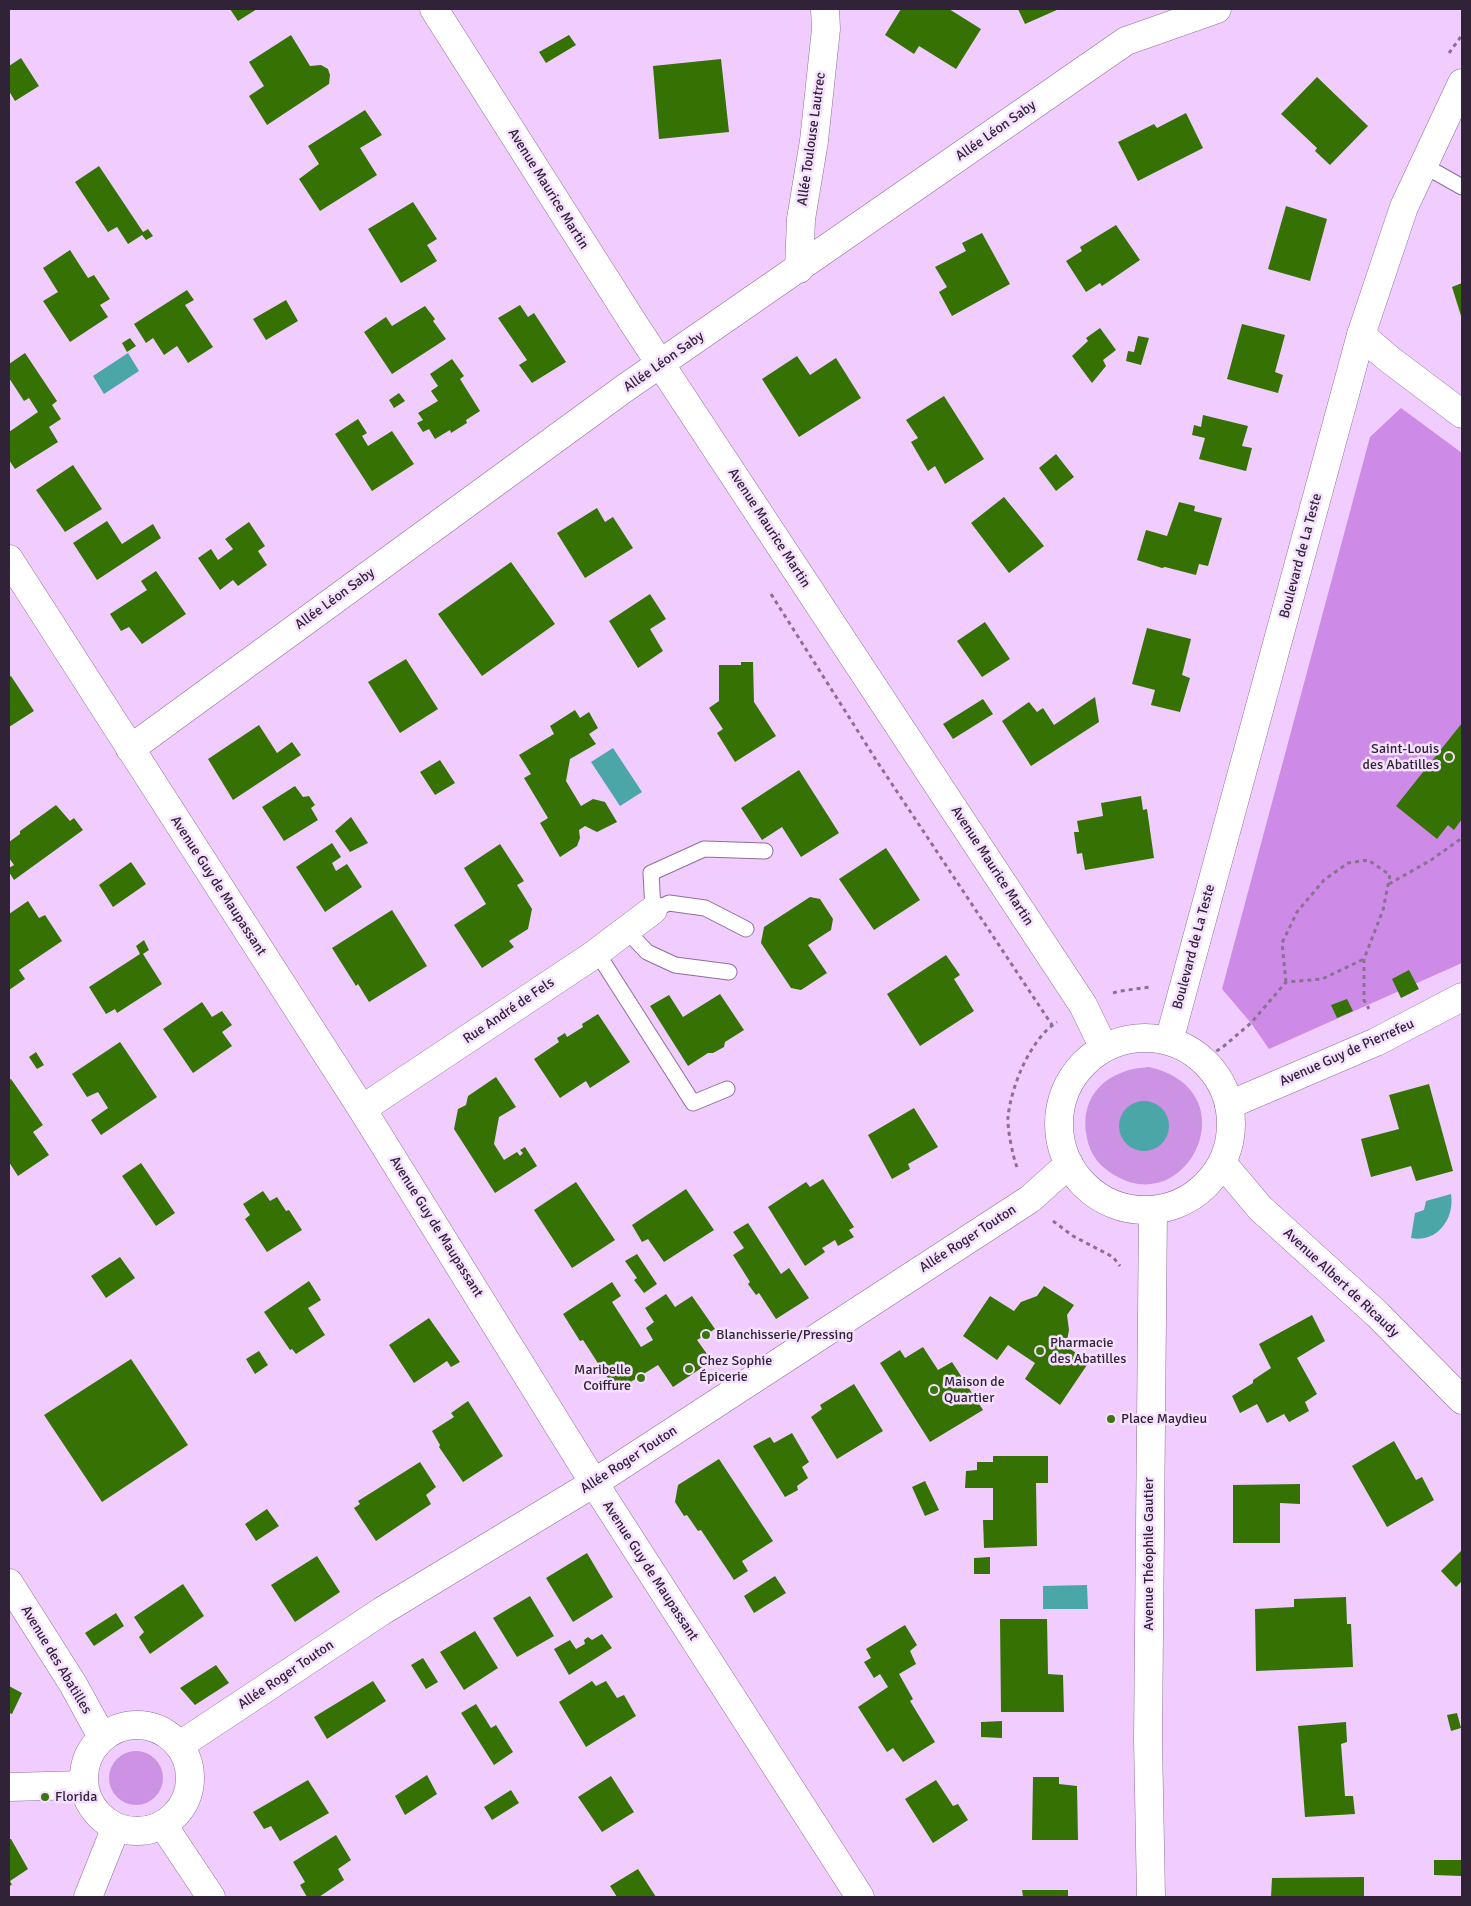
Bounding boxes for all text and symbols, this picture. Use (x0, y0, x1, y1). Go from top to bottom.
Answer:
street label: Allée Toulouse Lautrec (794, 71, 830, 207)
street label: Allée Léon Saby (953, 97, 1039, 165)
street label: Avenue Maurice Martin (504, 126, 592, 252)
street label: Allée Léon Saby (621, 328, 707, 396)
street label: Avenue Maurice Martin (724, 465, 814, 591)
street label: Boulevard de La Teste (1276, 492, 1326, 620)
street label: Allée Léon Saby (292, 565, 378, 633)
place label: Saint-Louis des Abatilles (1363, 741, 1439, 774)
marker: Saint-Louis des Abatilles (1443, 751, 1455, 763)
street label: Avenue Maurice Martin (947, 803, 1037, 929)
street label: Avenue Guy de Maupassant (167, 813, 269, 959)
street label: Boulevard de La Teste (1169, 883, 1219, 1011)
street label: Rue André de Fels (460, 974, 558, 1048)
street label: Avenue Guy de Pierrefeu (1277, 1016, 1417, 1090)
street label: Avenue Guy de Maupassant (386, 1153, 486, 1301)
street label: Allée Roger Touton (916, 1201, 1020, 1277)
street label: Avenue Albert de Ricaudy (1280, 1225, 1402, 1341)
place label: Blanchisserie/Pressing (716, 1327, 853, 1343)
marker: Blanchisserie/Pressing (700, 1329, 712, 1341)
place label: Pharmacie des Abatilles (1050, 1335, 1126, 1368)
marker: Pharmacie des Abatilles (1034, 1345, 1046, 1357)
place label: Chez Sophie Épicerie (699, 1353, 772, 1385)
place label: Maribelle Coiffure (574, 1362, 631, 1394)
marker: Chez Sophie Épicerie (683, 1363, 695, 1375)
marker: Maribelle Coiffure (635, 1372, 647, 1384)
place label: Maison de Quartier (944, 1374, 1005, 1406)
marker: Maison de Quartier (928, 1384, 940, 1396)
place label: Place Maydieu (1121, 1411, 1207, 1427)
marker: Place Maydieu (1105, 1413, 1117, 1425)
street label: Allée Roger Touton (577, 1422, 681, 1498)
street label: Avenue Théophile Gautier (1141, 1477, 1157, 1631)
street label: Avenue Guy de Maupassant (599, 1498, 701, 1644)
street label: Avenue des Abatilles (17, 1603, 95, 1717)
street label: Allée Roger Touton (235, 1637, 337, 1713)
place label: Florida (55, 1789, 97, 1805)
marker: Florida (39, 1791, 51, 1803)

